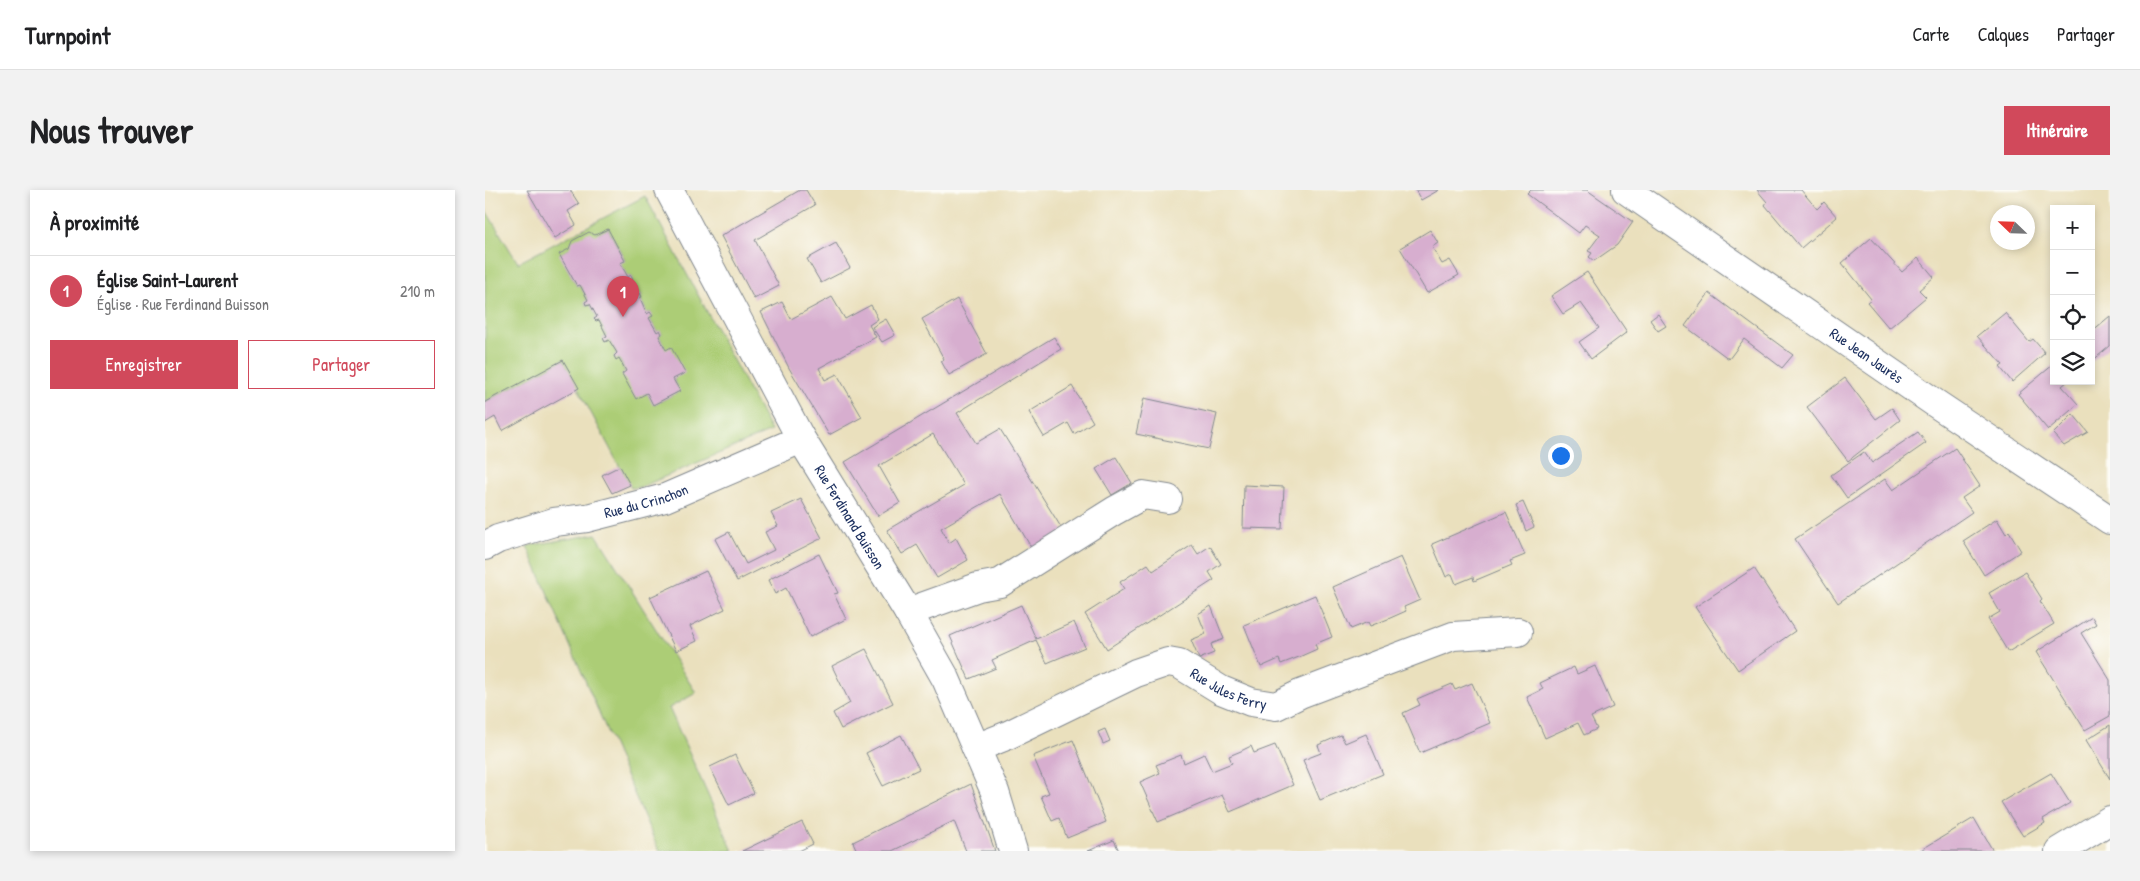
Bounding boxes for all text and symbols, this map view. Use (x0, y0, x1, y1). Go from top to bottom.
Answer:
text: Turnpoint (25, 19, 110, 51)
text: Carte (1912, 22, 1950, 47)
text: Calques (1978, 22, 2029, 47)
text: Partager (2057, 22, 2115, 47)
button: Itinéraire (2004, 106, 2110, 155)
text: Nous trouver (30, 107, 193, 154)
north arrow (1990, 205, 2035, 250)
map controls (2050, 205, 2095, 385)
button: + (2050, 205, 2095, 250)
text: À proximité (50, 208, 139, 237)
button: − (2050, 250, 2095, 295)
text: Église Saint-Laurent (97, 267, 238, 293)
pin: 1 (607, 276, 639, 317)
text: 1 (63, 280, 69, 302)
text: 210 m (400, 280, 435, 302)
text: Église · Rue Ferdinand Buisson (97, 293, 269, 315)
button: locate (2050, 295, 2095, 340)
street label: Rue Jean Jaurès (1826, 323, 1908, 388)
button: Enregistrer (50, 340, 238, 389)
button: Partager (248, 340, 435, 389)
button: layers (2050, 340, 2095, 385)
your location (1548, 443, 1574, 469)
street label: Rue Ferdinand Buisson (810, 461, 890, 573)
street label: Rue du Crinchon (602, 478, 691, 523)
street label: Rue Jules Ferry (1186, 662, 1268, 714)

